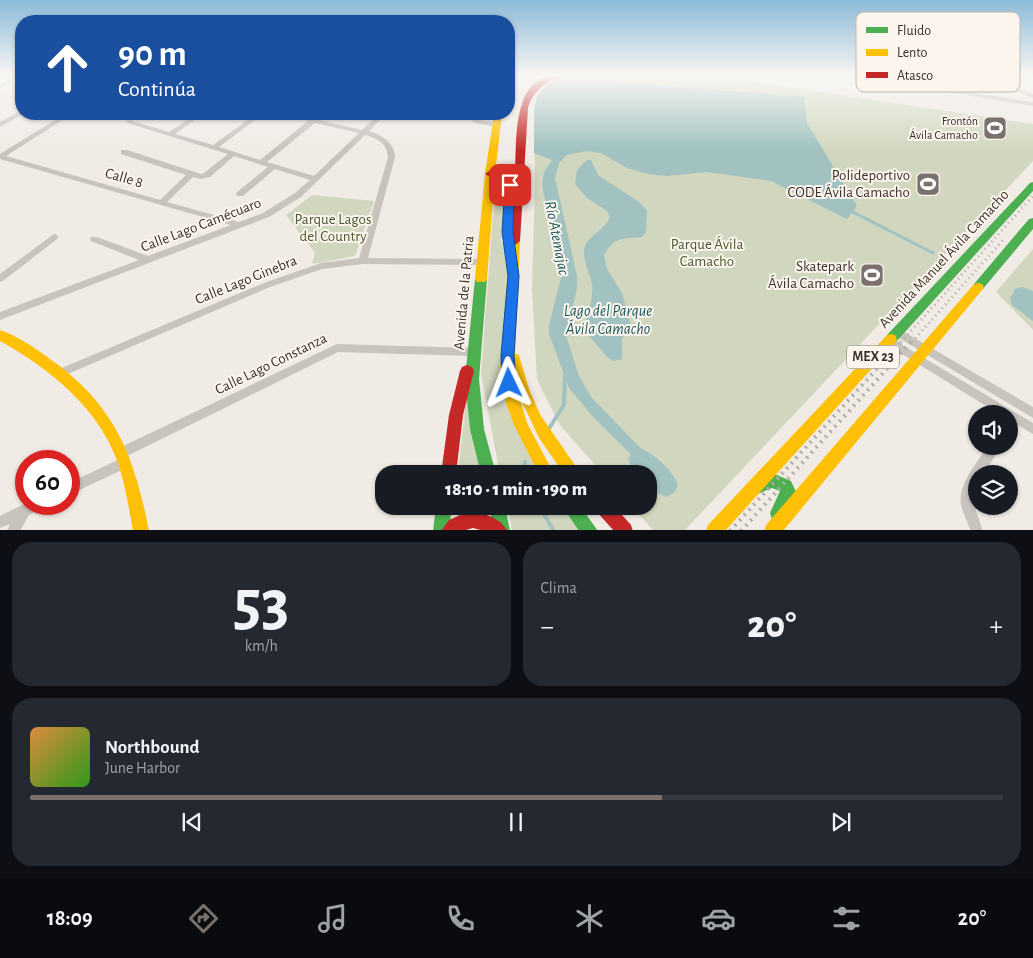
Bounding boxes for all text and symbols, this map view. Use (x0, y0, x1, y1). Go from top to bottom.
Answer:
legend (856, 12, 1020, 92)
text: Fluido (897, 24, 931, 38)
icon: ahead (35, 35, 100, 100)
text: 90 m (118, 37, 187, 72)
text: Lento (897, 46, 928, 60)
text: Atasco (897, 69, 933, 83)
text: Continúa (118, 78, 196, 100)
place label: Frontón Ávila Camacho (909, 115, 978, 141)
sports icon: Frontón Ávila Camacho (982, 115, 1008, 141)
pin (489, 164, 531, 206)
street label: Calle 8 (103, 165, 145, 191)
place label: Polideportivo CODE Ávila Camacho (787, 168, 910, 200)
icon: arrive (496, 171, 524, 199)
sports icon: Polideportivo CODE Ávila Camacho (915, 171, 941, 197)
street label: Avenida Manuel Ávila Camacho (875, 186, 1012, 331)
street label: Calle Lago Camécuaro (139, 195, 263, 255)
water label: Río Atemajac (541, 200, 572, 277)
park label: Parque Lagos del Country (294, 212, 372, 244)
street label: Avenida de la Patria (452, 235, 476, 351)
park label: Parque Ávila Camacho (671, 235, 743, 269)
street label: Calle Lago Ginebra (193, 253, 299, 307)
place label: Skatepark Ávila Camacho (768, 259, 854, 291)
sports icon: Skatepark Ávila Camacho (859, 262, 885, 288)
water label: Lago del Parque Ávila Camacho (564, 303, 652, 337)
street label: Calle Lago Constanza (213, 330, 329, 398)
road number: MEX 23 (847, 346, 899, 368)
position arrow (482, 356, 534, 408)
map controls (968, 405, 1018, 515)
button: sound (968, 405, 1018, 455)
speed limit sign: 60 (15, 450, 80, 515)
button: layers (968, 465, 1018, 515)
text: 18:10 · 1 min · 190 m (445, 480, 587, 499)
text: 53 (233, 572, 289, 637)
text: Clima (541, 580, 577, 596)
text: 20° (747, 607, 796, 645)
text: − (541, 613, 554, 641)
text: + (990, 613, 1003, 641)
text: km/h (245, 638, 278, 654)
text: Northbound (105, 738, 200, 757)
text: June Harbor (105, 760, 180, 776)
icon: previous (178, 808, 206, 836)
icon: pause (502, 808, 530, 836)
icon: next (827, 808, 855, 836)
icon: directions (186, 901, 221, 936)
icon: music (315, 901, 350, 936)
icon: phone (443, 901, 478, 936)
icon: climate (572, 901, 607, 936)
icon: car (701, 901, 736, 936)
icon: filters (829, 901, 864, 936)
text: 18:09 (47, 907, 93, 929)
text: 20° (958, 907, 986, 929)

